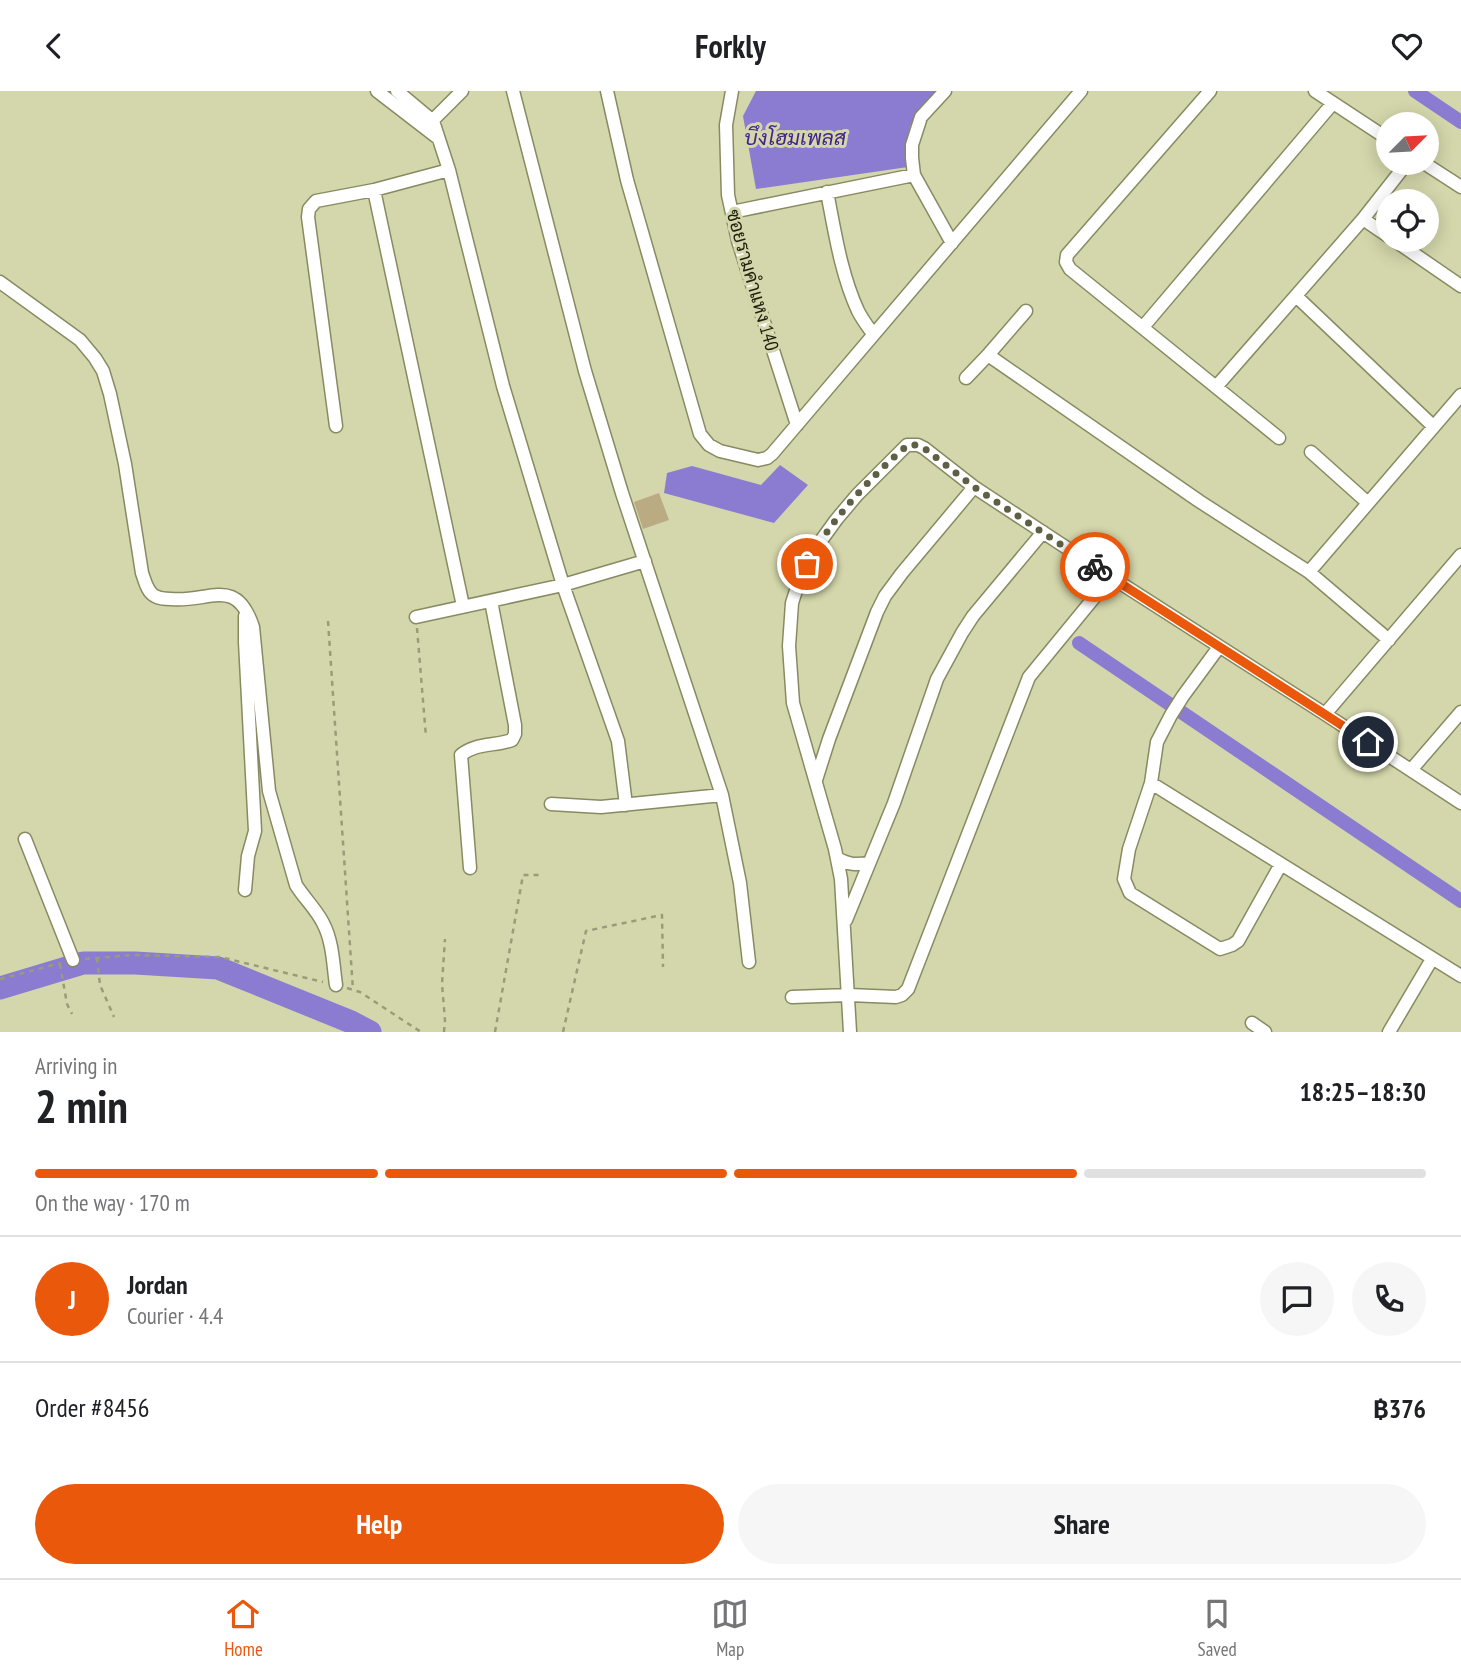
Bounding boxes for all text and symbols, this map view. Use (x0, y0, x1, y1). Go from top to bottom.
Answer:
text: Forkly (695, 25, 766, 67)
icon: back (35, 27, 73, 65)
icon: heart (1388, 27, 1426, 65)
north arrow (1376, 112, 1438, 175)
map controls (1376, 112, 1439, 252)
water label: บึงโฮมเพลส (744, 124, 847, 151)
button: locate (1376, 189, 1439, 252)
street label: ซอยรามคำแหง 140 (721, 207, 785, 353)
courier (1060, 532, 1130, 602)
pin (777, 534, 837, 594)
icon: bag (788, 545, 826, 583)
icon: bike (1076, 548, 1114, 586)
pin (1338, 712, 1398, 772)
icon: home (1349, 723, 1387, 761)
text: Arriving in (35, 1051, 117, 1080)
text: 18:25–18:30 (1299, 1075, 1426, 1108)
text: 2 min (35, 1076, 128, 1136)
text: On the way · 170 m (35, 1188, 190, 1217)
button: chat (1260, 1262, 1334, 1336)
button: phone (1352, 1262, 1426, 1336)
text: Jordan (127, 1268, 188, 1301)
text: J (68, 1283, 76, 1316)
text: Courier · 4.4 (127, 1301, 223, 1330)
text: Order #8456 (35, 1391, 150, 1424)
text: ฿376 (1373, 1392, 1426, 1425)
button: Help (35, 1484, 724, 1564)
button: Share (738, 1484, 1426, 1564)
tab: Home (224, 1595, 263, 1661)
tab: Map (711, 1595, 749, 1661)
tab: Saved (1198, 1595, 1237, 1661)

